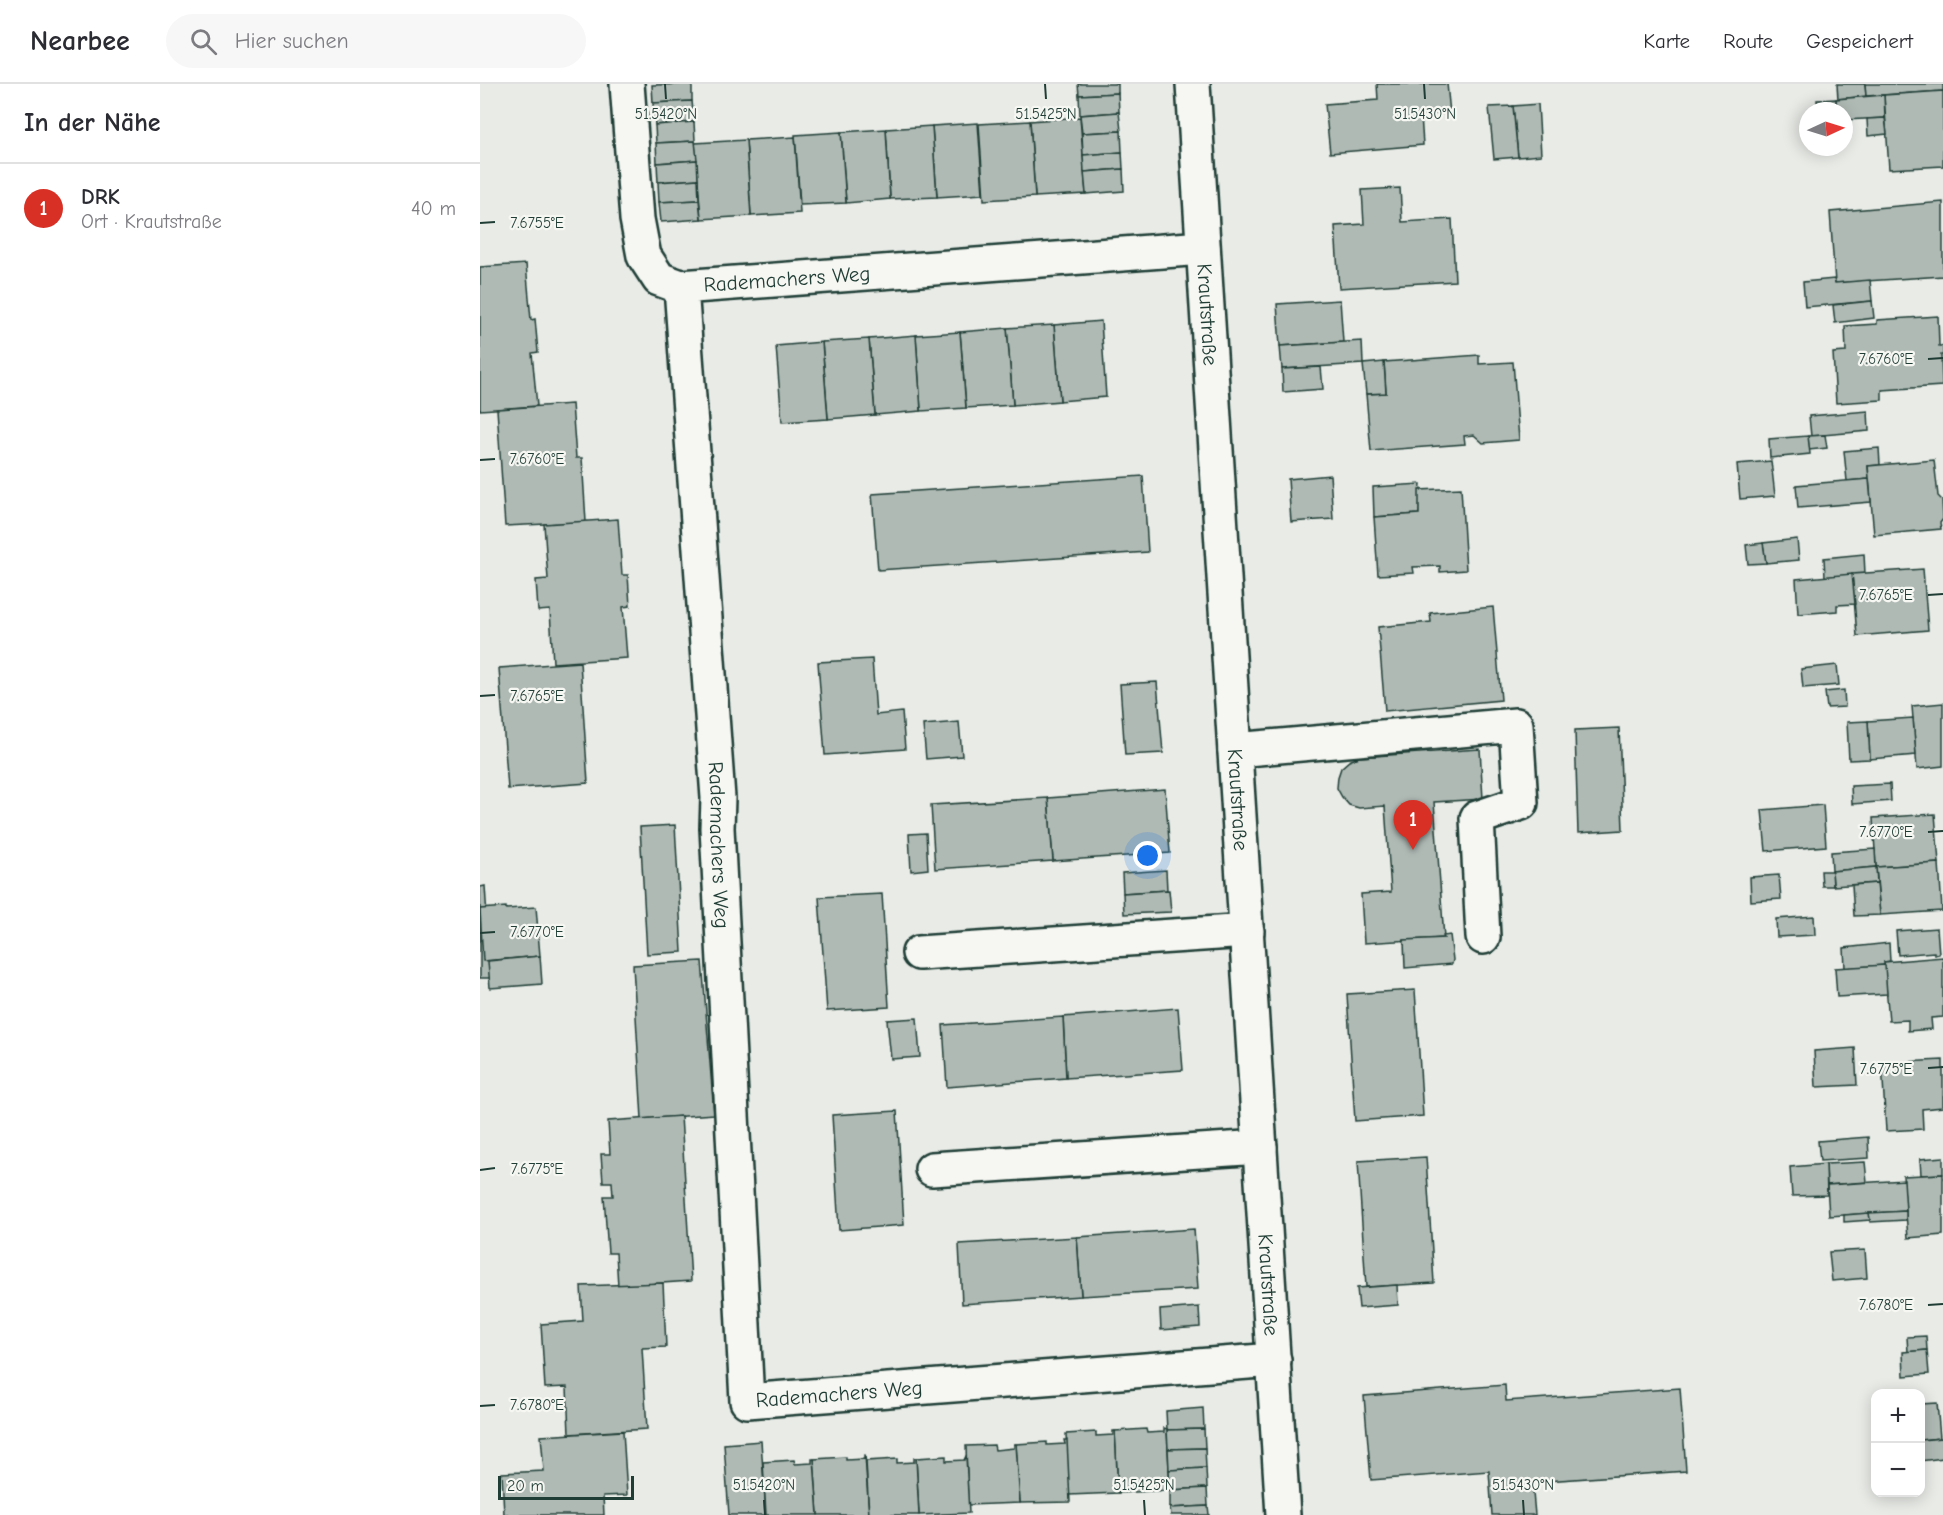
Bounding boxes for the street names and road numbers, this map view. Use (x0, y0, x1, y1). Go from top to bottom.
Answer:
street label: Rademachers Weg (703, 261, 871, 297)
street label: Krautstraße (1192, 263, 1223, 366)
street label: Krautstraße (1223, 748, 1253, 851)
street label: Rademachers Weg (703, 761, 734, 929)
street label: Krautstraße (1253, 1233, 1284, 1337)
street label: Rademachers Weg (755, 1375, 924, 1412)

